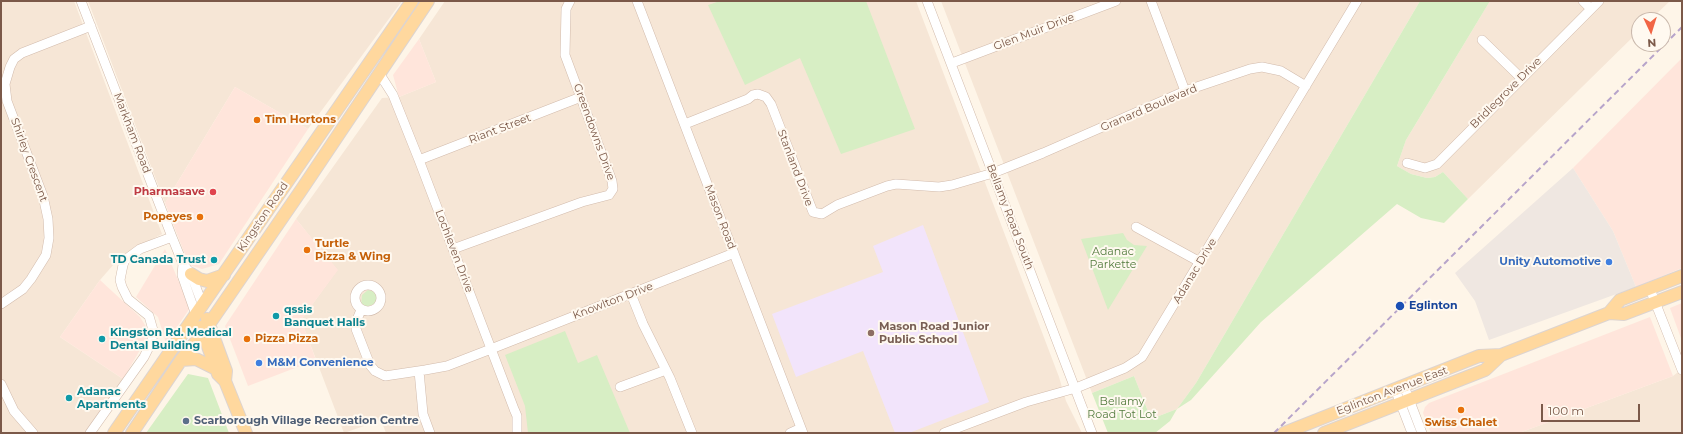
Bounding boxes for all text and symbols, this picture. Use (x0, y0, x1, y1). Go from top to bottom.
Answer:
street label: Glen Muir Drive (992, 11, 1076, 53)
north arrow (1631, 12, 1671, 52)
text: N (1647, 36, 1657, 50)
street label: Bridlegrove Drive (1468, 55, 1544, 131)
street label: Greendowns Drive (570, 82, 618, 182)
street label: Granard Boulevard (1099, 82, 1199, 134)
street label: Markham Road (111, 91, 153, 175)
street label: Riant Street (467, 111, 533, 147)
place label: Tim Hortons (265, 113, 336, 127)
marker: Tim Hortons (252, 115, 262, 125)
street label: Shirley Crescent (8, 116, 50, 204)
street label: Stanland Drive (774, 128, 816, 208)
street label: Bellamy Road South (984, 162, 1036, 272)
street label: Kingston Road (235, 180, 291, 254)
street label: Mason Road (702, 183, 738, 251)
place label: Pharmasave (134, 185, 205, 199)
marker: Pharmasave (208, 187, 218, 197)
street label: Lochleven Drive (432, 208, 476, 294)
place label: Popeyes (143, 210, 192, 224)
marker: Popeyes (195, 212, 205, 222)
street label: Adanac Drive (1170, 236, 1220, 306)
place label: Turtle Pizza & Wing (315, 237, 391, 263)
marker: Turtle Pizza & Wing (302, 245, 312, 255)
park label: Adanac Parkette (1090, 245, 1136, 271)
place label: TD Canada Trust (111, 253, 206, 267)
marker: TD Canada Trust (209, 255, 219, 265)
place label: Unity Automotive (1499, 255, 1601, 269)
marker: Unity Automotive (1604, 257, 1614, 267)
street label: Knowlton Drive (571, 280, 655, 322)
place label: Eglinton (1409, 299, 1458, 313)
marker: Eglinton (1394, 300, 1406, 312)
place label: qssis Banquet Halls (284, 303, 365, 329)
marker: qssis Banquet Halls (271, 311, 281, 321)
place label: Mason Road Junior Public School (879, 320, 989, 346)
place label: Kingston Rd. Medical Dental Building (110, 326, 232, 352)
marker: Mason Road Junior Public School (866, 328, 876, 338)
place label: Pizza Pizza (255, 332, 318, 346)
marker: Kingston Rd. Medical Dental Building (97, 334, 107, 344)
marker: Pizza Pizza (242, 334, 252, 344)
place label: M&M Convenience (267, 356, 374, 370)
marker: M&M Convenience (254, 358, 264, 368)
street label: Eglinton Avenue East (1335, 364, 1449, 418)
place label: Adanac Apartments (77, 385, 146, 411)
marker: Adanac Apartments (64, 393, 74, 403)
park label: Bellamy Road Tot Lot (1087, 395, 1157, 421)
scale bar (1543, 396, 1642, 422)
text: 100 m (1548, 403, 1584, 418)
marker: Swiss Chalet (1456, 405, 1466, 415)
place label: Scarborough Village Recreation Centre (194, 414, 419, 428)
marker: Scarborough Village Recreation Centre (181, 416, 191, 426)
place label: Swiss Chalet (1425, 416, 1497, 430)

